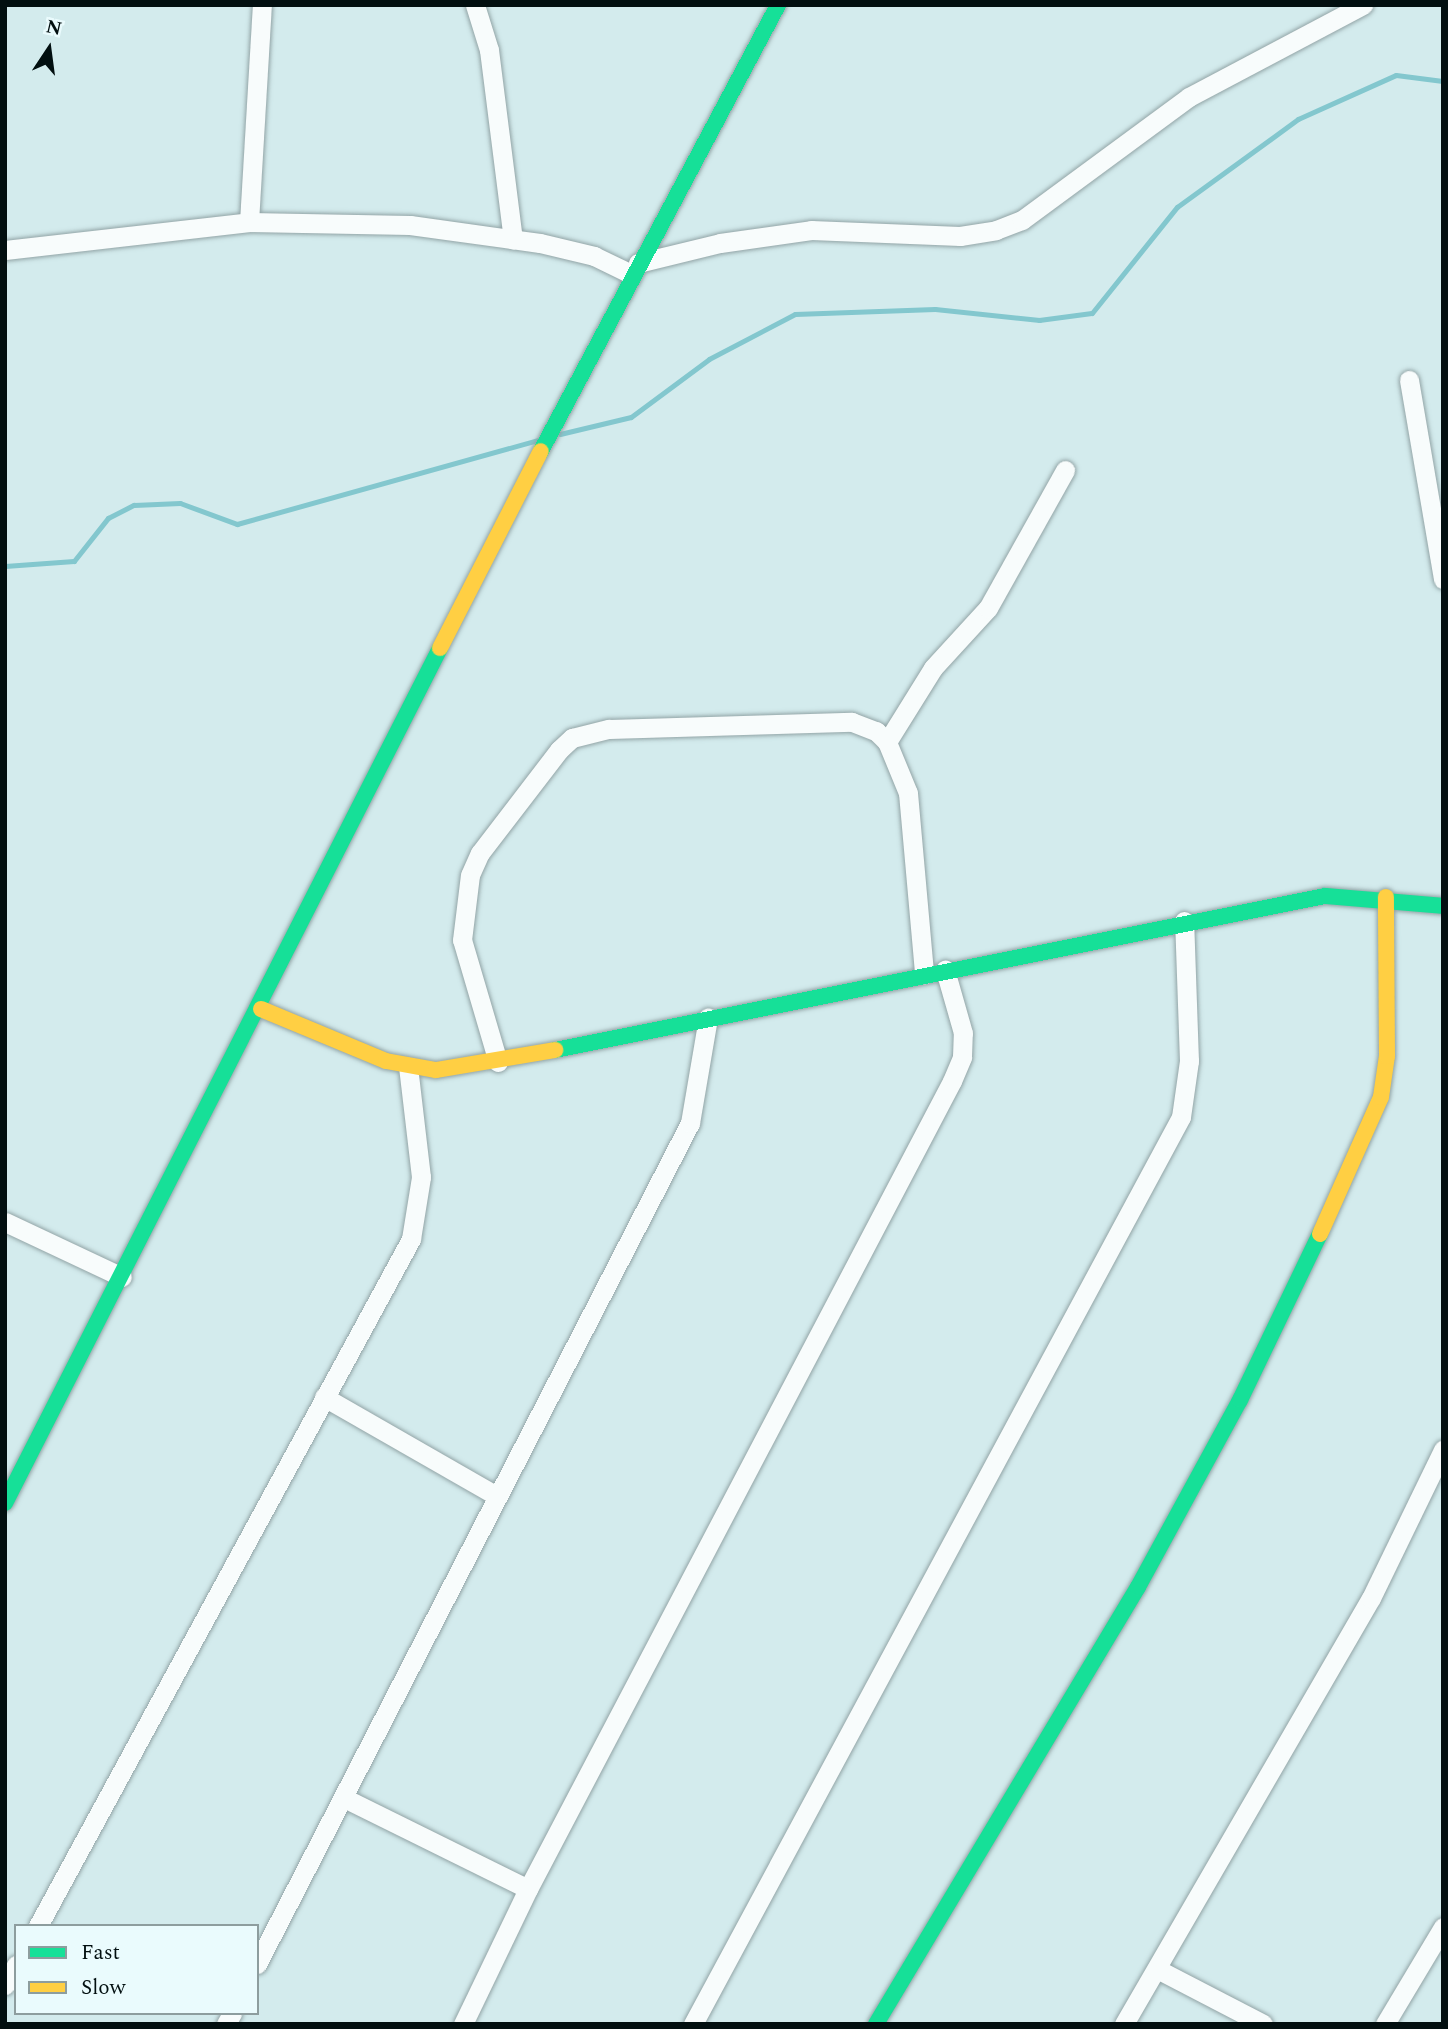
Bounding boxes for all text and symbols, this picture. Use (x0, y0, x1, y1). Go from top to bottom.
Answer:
text: N (43, 12, 65, 44)
north arrow (14, 14, 84, 84)
legend (14, 1924, 259, 2015)
text: Fast (81, 1937, 120, 1969)
text: Slow (81, 1972, 125, 2004)

